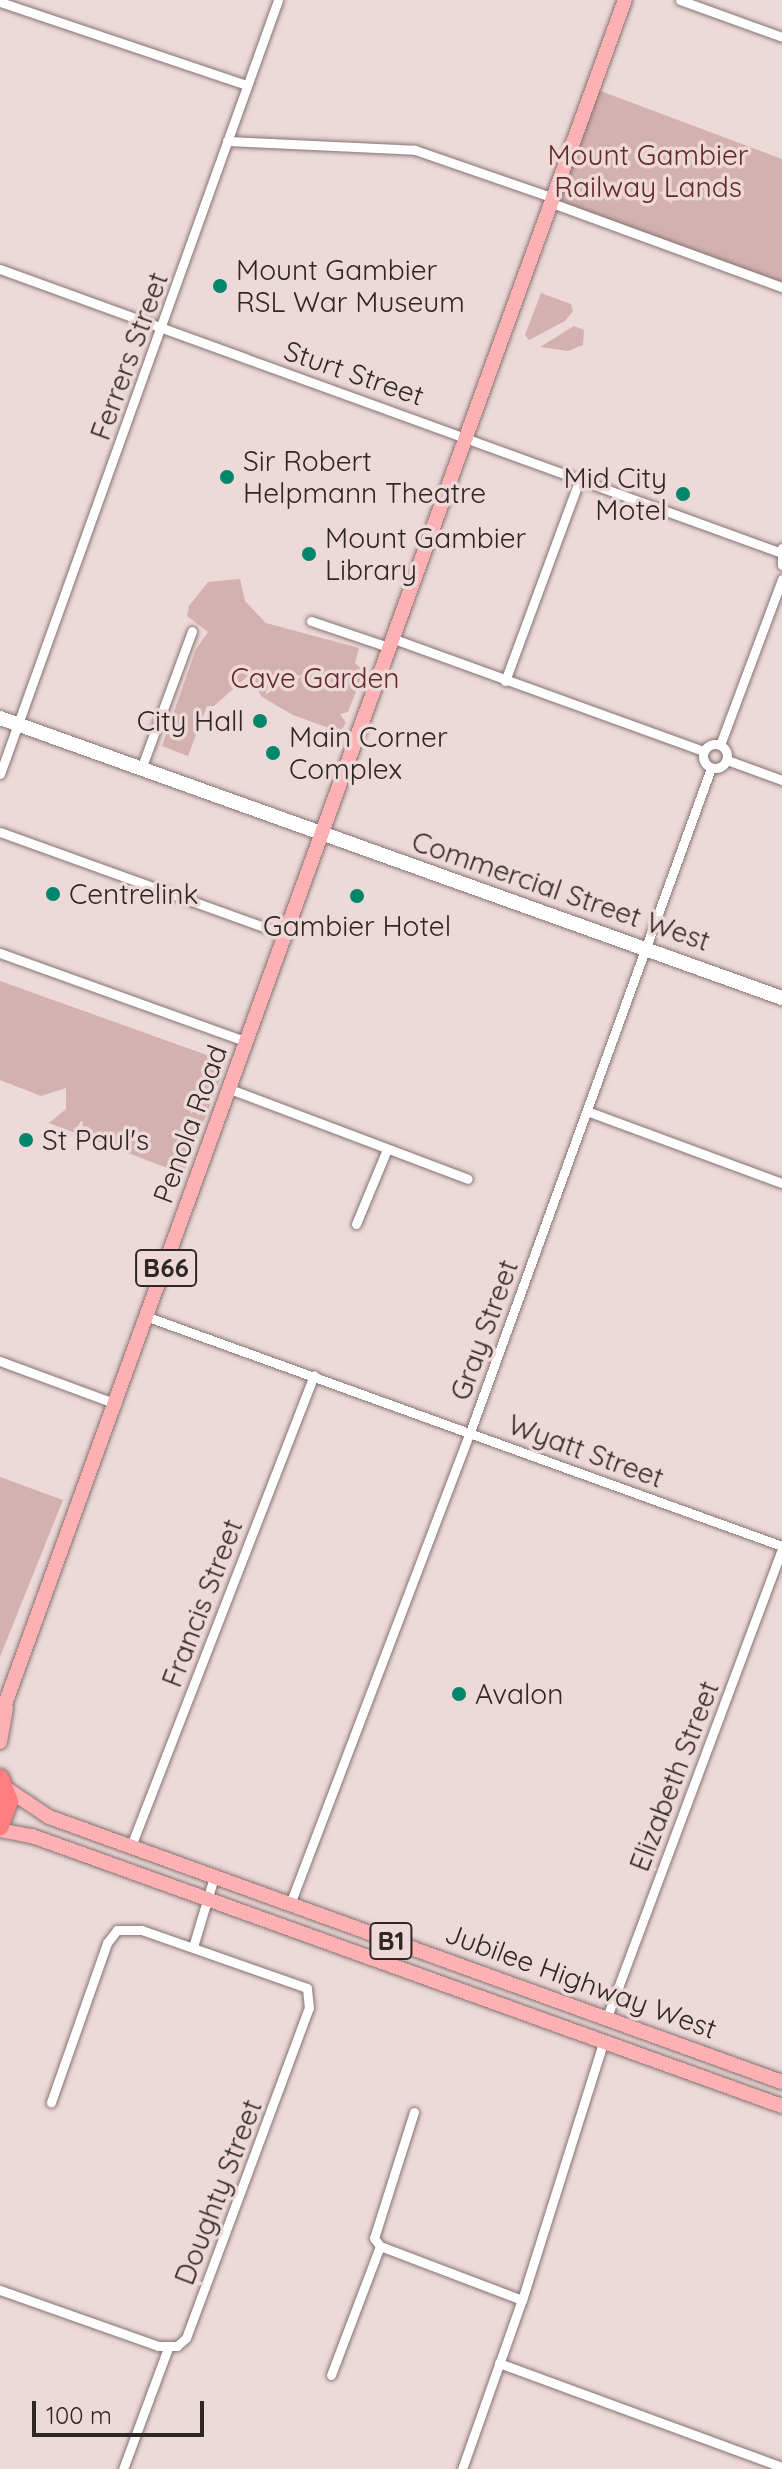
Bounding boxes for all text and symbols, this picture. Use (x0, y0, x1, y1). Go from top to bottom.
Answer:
park label: Mount Gambier Railway Lands (547, 138, 749, 204)
place label: Mount Gambier RSL War Museum (236, 253, 465, 319)
street label: Ferrers Street (83, 268, 175, 444)
marker: Mount Gambier RSL War Museum (211, 277, 229, 295)
street label: Sturt Street (280, 333, 428, 413)
place label: Sir Robert Helpmann Theatre (243, 444, 486, 510)
place label: Mid City Motel (564, 461, 667, 527)
marker: Sir Robert Helpmann Theatre (218, 468, 236, 486)
marker: Mid City Motel (674, 485, 692, 503)
place label: Mount Gambier Library (325, 521, 526, 587)
marker: Mount Gambier Library (300, 545, 318, 563)
park label: Cave Garden (230, 661, 400, 695)
place label: City Hall (137, 704, 244, 738)
marker: City Hall (251, 712, 269, 730)
place label: Main Corner Complex (289, 720, 448, 786)
marker: Main Corner Complex (264, 744, 282, 762)
street label: Commercial Street West (408, 824, 714, 958)
place label: Centrelink (69, 877, 198, 911)
marker: Centrelink (44, 885, 62, 903)
marker: Gambier Hotel (348, 887, 366, 905)
place label: Gambier Hotel (263, 909, 451, 943)
street label: Penola Road (146, 1040, 234, 1208)
place label: St Paul's (42, 1123, 149, 1157)
marker: St Paul's (17, 1131, 35, 1149)
road number: B66 (134, 1246, 198, 1290)
street label: Gray Street (443, 1255, 525, 1405)
street label: Wyatt Street (504, 1407, 668, 1495)
street label: Francis Street (155, 1514, 249, 1692)
street label: Elizabeth Street (622, 1676, 726, 1876)
place label: Avalon (475, 1677, 563, 1711)
marker: Avalon (450, 1685, 468, 1703)
street label: Jubilee Highway West (441, 1916, 721, 2046)
road number: B1 (369, 1919, 413, 1963)
street label: Doughty Street (167, 2095, 269, 2289)
scale bar (36, 2385, 208, 2435)
text: 100 m (46, 2400, 112, 2430)

